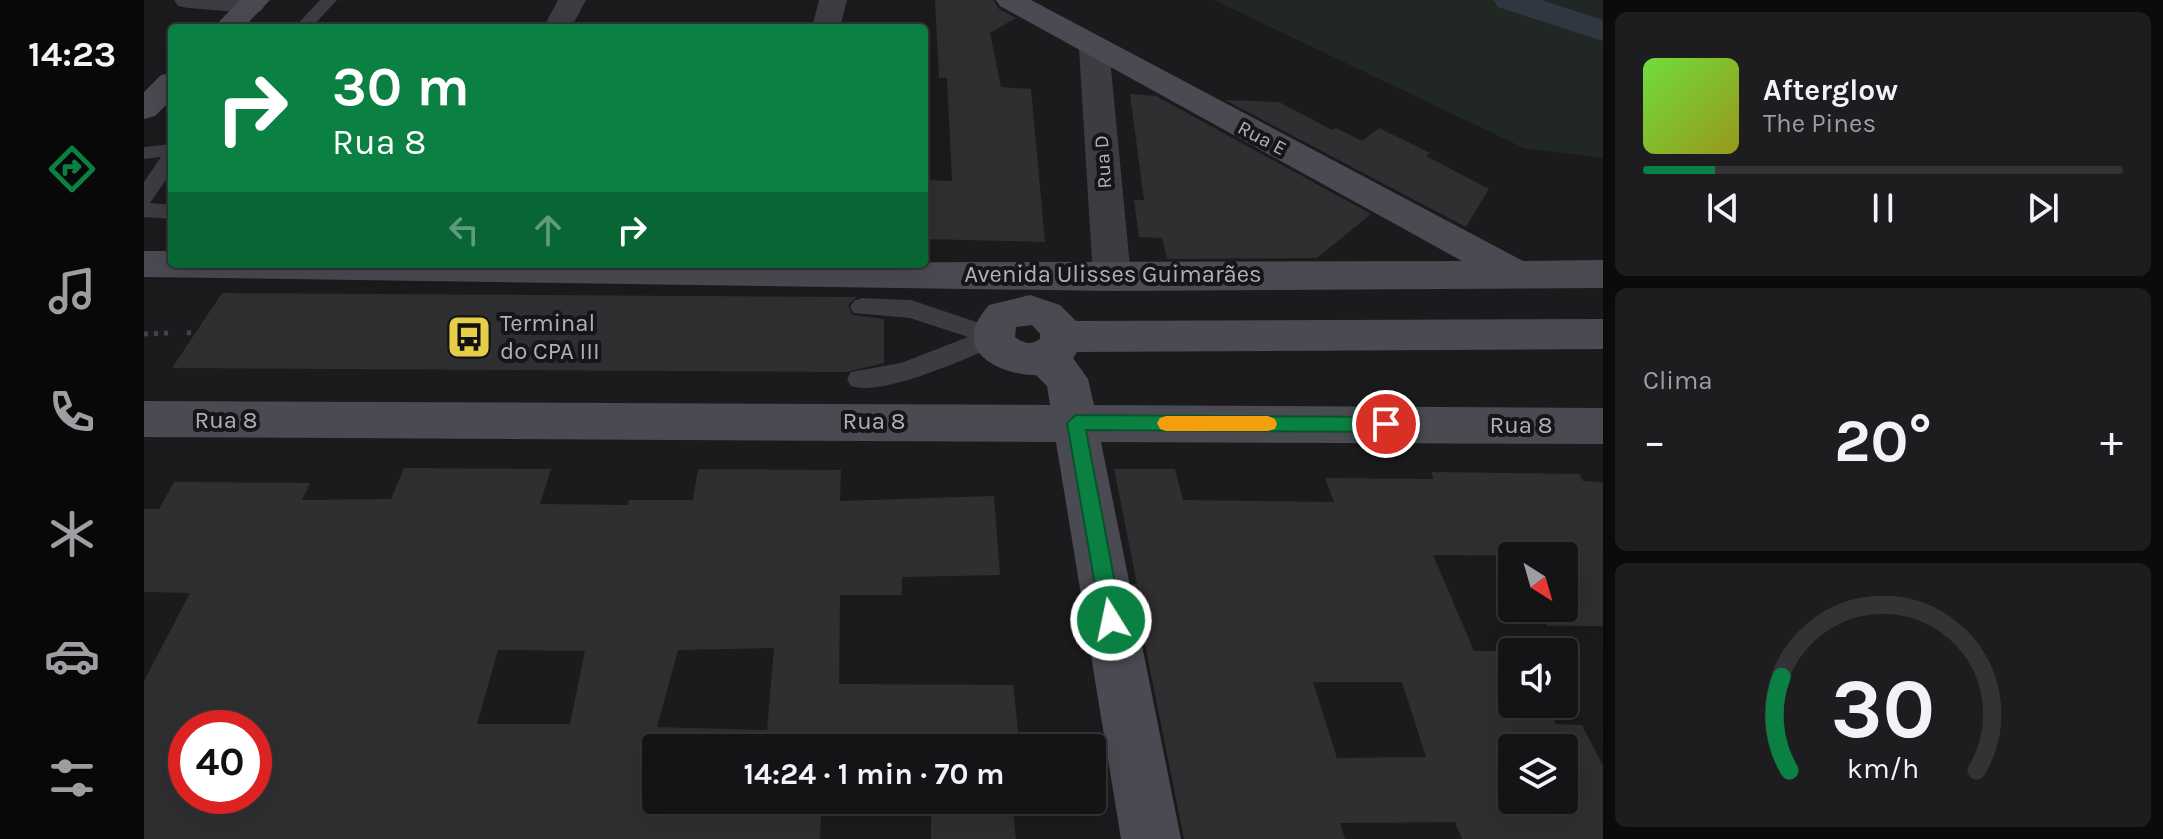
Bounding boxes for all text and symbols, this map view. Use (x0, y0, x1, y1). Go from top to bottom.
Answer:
text: 14:23 (28, 33, 116, 75)
text: 30 m (332, 54, 470, 119)
icon: right (200, 56, 304, 160)
text: Afterglow (1763, 72, 1898, 108)
text: The Pines (1763, 108, 1876, 139)
street label: Rua E (1234, 116, 1290, 160)
text: Rua 8 (332, 121, 426, 163)
street label: Rua D (1090, 135, 1116, 189)
icon: directions (44, 141, 100, 197)
icon: previous (1701, 186, 1745, 230)
icon: pause (1861, 186, 1905, 230)
icon: next (2021, 186, 2065, 230)
icon: left (442, 208, 486, 252)
icon: ahead (526, 208, 570, 252)
icon: right (610, 208, 654, 252)
street label: Avenida Ulisses Guimarães (964, 260, 1262, 288)
icon: music (44, 263, 100, 319)
place label: Terminal do CPA III (500, 309, 600, 365)
bus stop icon: Terminal do CPA III (445, 313, 493, 361)
text: Clima (1643, 365, 1713, 396)
icon: phone (44, 384, 100, 440)
pin (1352, 390, 1420, 458)
icon: arrive (1364, 402, 1408, 446)
street label: Rua 8 (195, 406, 257, 434)
text: 20° (1834, 406, 1932, 476)
street label: Rua 8 (843, 407, 905, 435)
street label: Rua 8 (1490, 411, 1552, 439)
text: − (1643, 416, 1666, 467)
text: + (2100, 416, 2123, 467)
icon: climate (44, 506, 100, 562)
north arrow (1498, 542, 1578, 622)
map controls (1498, 542, 1578, 814)
position arrow (1069, 578, 1153, 662)
icon: car (44, 628, 100, 684)
button: sound (1498, 638, 1578, 718)
text: 30 (1831, 661, 1935, 758)
speed limit sign: 40 (168, 710, 272, 814)
button: layers (1498, 734, 1578, 814)
icon: filters (44, 750, 100, 806)
text: km/h (1847, 752, 1919, 785)
text: 14:24 · 1 min · 70 m (743, 756, 1005, 792)

